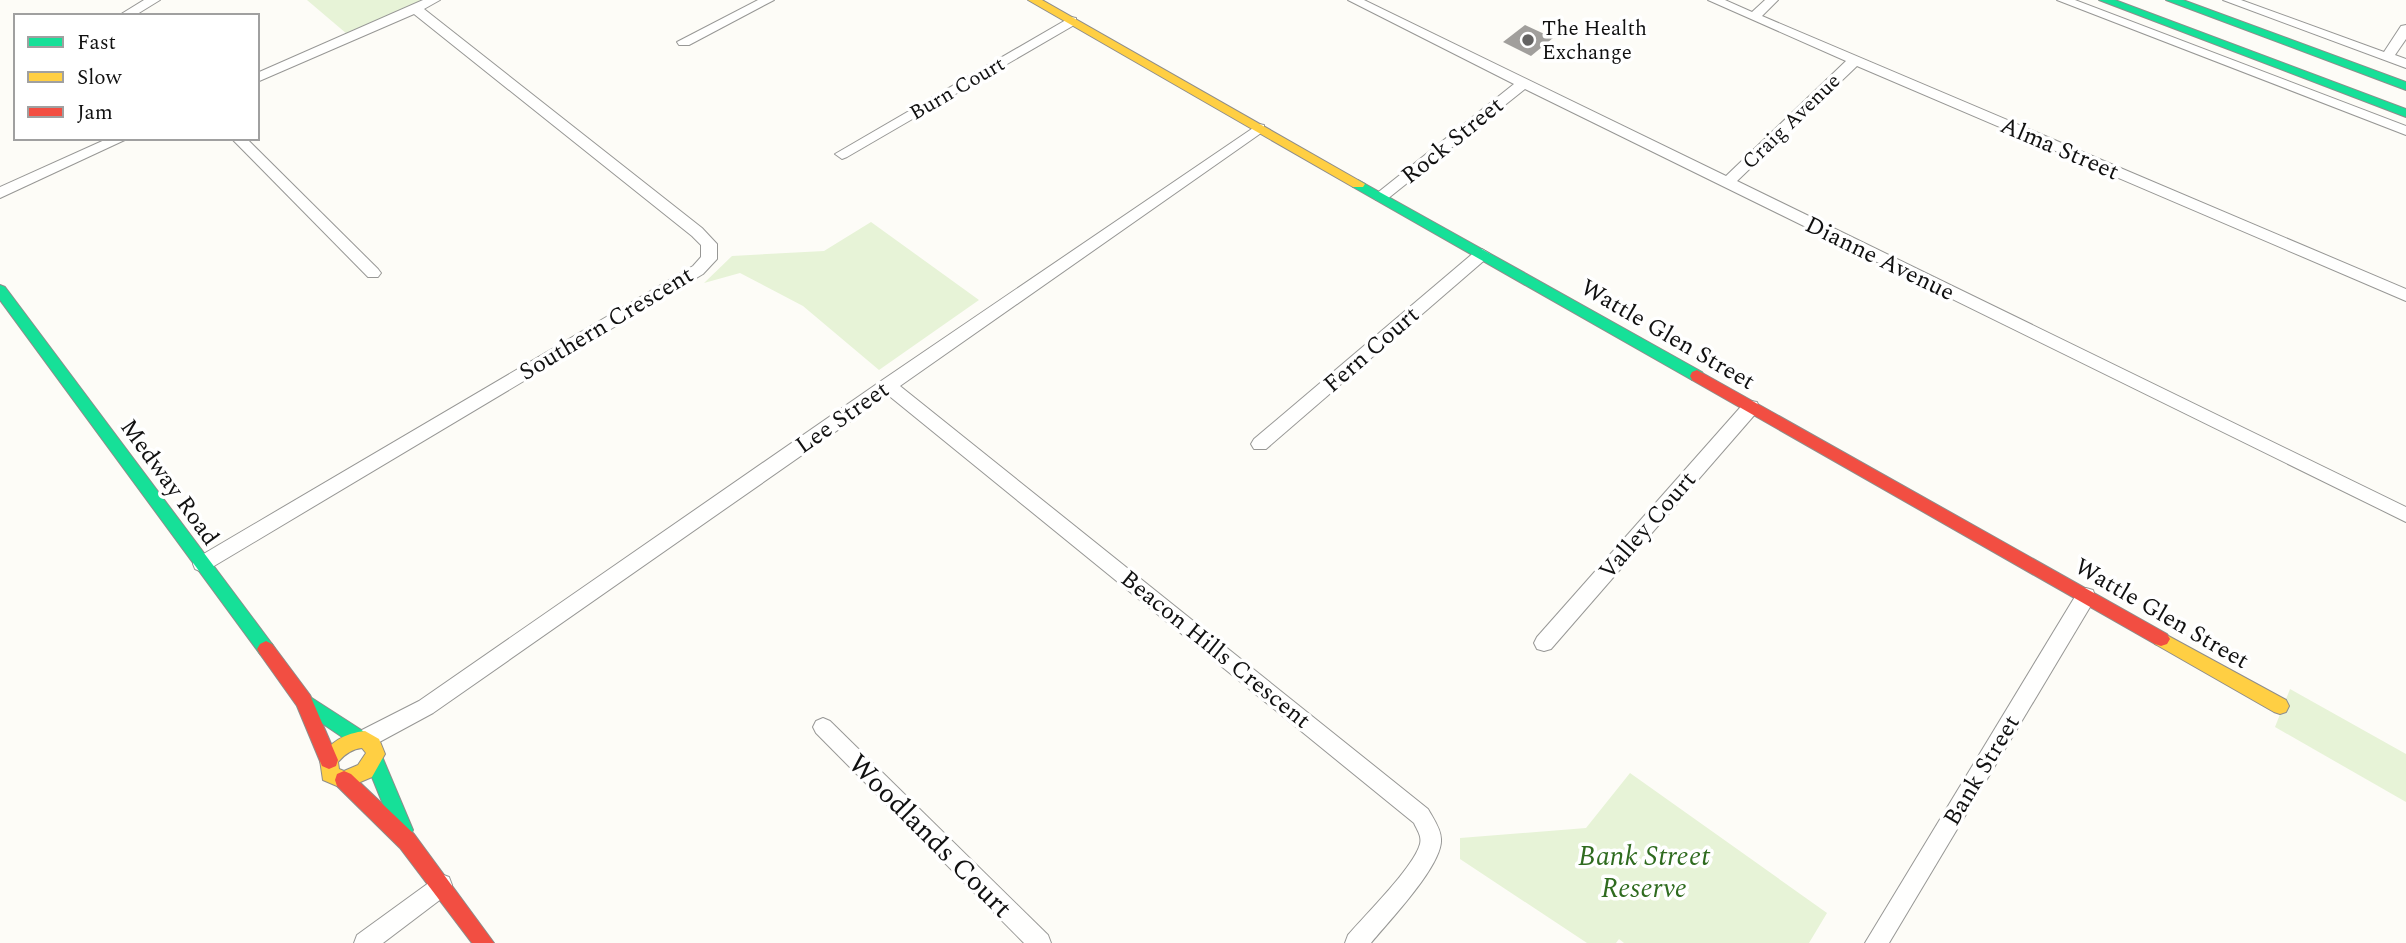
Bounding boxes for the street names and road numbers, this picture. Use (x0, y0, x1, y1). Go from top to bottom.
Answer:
street label: Burn Court (904, 49, 1011, 129)
street label: Craig Avenue (1735, 66, 1848, 177)
street label: Rock Street (1394, 88, 1512, 193)
street label: Alma Street (1995, 108, 2125, 190)
street label: Dianne Avenue (1799, 207, 1961, 311)
street label: Southern Crescent (512, 258, 701, 390)
street label: Wattle Glen Street (1573, 270, 1762, 400)
street label: Fern Court (1316, 298, 1428, 402)
street label: Lee Street (788, 372, 897, 463)
street label: Medway Road (111, 412, 228, 554)
street label: Valley Court (1590, 464, 1705, 588)
street label: Wattle Glen Street (2067, 549, 2256, 679)
street label: Beacon Hills Crescent (1112, 562, 1318, 738)
street label: Bank Street (1935, 708, 2029, 833)
street label: Woodlands Court (838, 744, 1022, 928)

